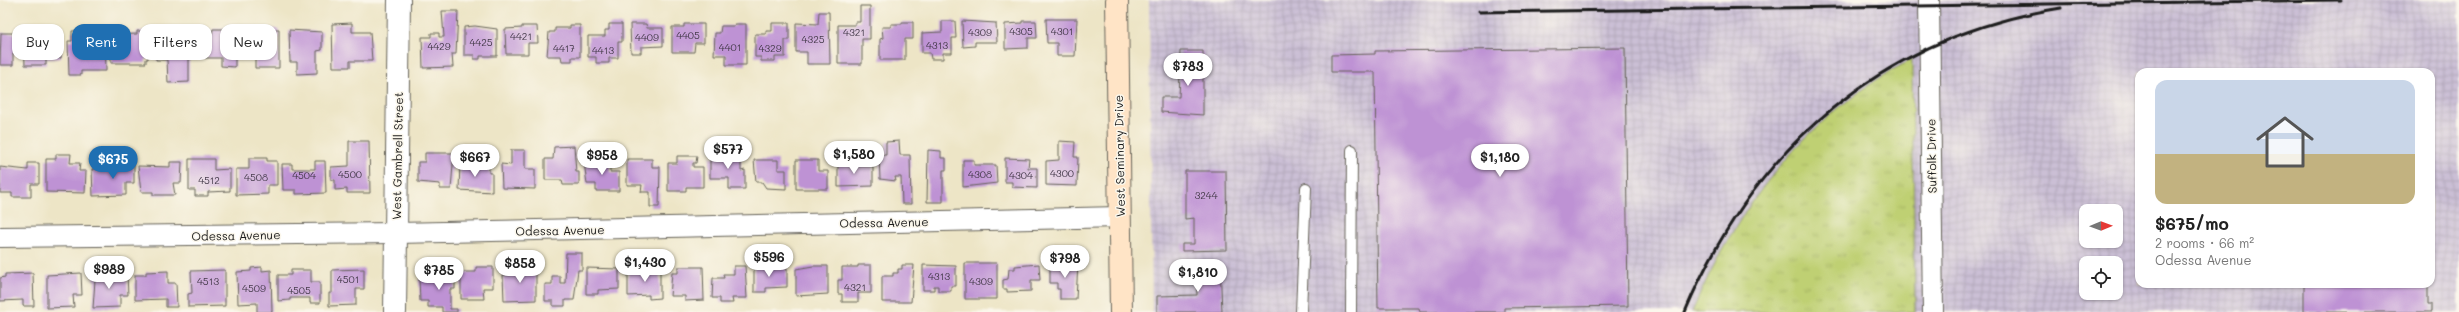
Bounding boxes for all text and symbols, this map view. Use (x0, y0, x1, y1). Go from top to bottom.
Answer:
chip: Buy (12, 24, 64, 60)
chip: Rent (72, 24, 131, 60)
chip: Filters (139, 24, 212, 60)
chip: New (220, 24, 277, 60)
house number: 4305 (1009, 24, 1033, 38)
house number: 4301 (1051, 24, 1073, 38)
house number: 4321 (843, 25, 865, 39)
house number: 4309 (968, 25, 992, 39)
house number: 4405 (676, 28, 700, 42)
house number: 4421 (510, 29, 532, 43)
house number: 4409 (635, 30, 659, 44)
house number: 4325 (801, 32, 825, 46)
house number: 4425 (469, 35, 493, 49)
house number: 4313 (926, 38, 948, 52)
house number: 4429 (427, 39, 451, 53)
house number: 4401 (719, 40, 741, 54)
house number: 4417 (553, 41, 575, 55)
house number: 4329 (758, 41, 782, 55)
house number: 4413 (592, 43, 614, 57)
pin: $783 (1164, 53, 1212, 87)
text: $783 (1172, 57, 1204, 74)
street label: West Gambrell Street (388, 92, 406, 220)
street label: West Seminary Drive (1110, 95, 1128, 217)
icon: home (2249, 106, 2321, 178)
street label: Suffolk Drive (1922, 119, 1940, 193)
pin: $577 (704, 136, 752, 170)
text: $577 (713, 140, 743, 157)
pin: $1,580 (821, 141, 887, 175)
pin: $958 (578, 142, 626, 176)
pin: $667 (451, 144, 499, 178)
pin: $1,180 (1467, 144, 1533, 178)
text: $1,580 (833, 145, 875, 162)
pin: $675 (89, 146, 137, 180)
text: $958 (586, 146, 618, 163)
text: $667 (459, 148, 491, 165)
text: $1,180 (1480, 148, 1520, 165)
text: $675 (98, 150, 128, 167)
house number: 4300 (1050, 166, 1074, 180)
house number: 4500 (338, 167, 362, 181)
house number: 4308 (968, 167, 992, 181)
house number: 4504 (292, 168, 316, 182)
house number: 4304 (1009, 168, 1033, 182)
house number: 4508 (244, 170, 268, 184)
house number: 4512 (198, 173, 220, 187)
house number: 3244 (1194, 188, 1218, 202)
north arrow (2079, 204, 2123, 248)
map controls (2079, 204, 2123, 300)
text: $675/mo (2155, 212, 2229, 234)
street label: Odessa Avenue (839, 213, 929, 231)
street label: Odessa Avenue (515, 221, 605, 239)
street label: Odessa Avenue (191, 226, 281, 244)
text: 2 rooms · 66 m² (2155, 234, 2254, 251)
pin: $596 (745, 244, 793, 278)
pin: $798 (1041, 245, 1089, 279)
text: $596 (753, 248, 785, 265)
pin: $1,430 (612, 249, 678, 283)
text: $798 (1049, 249, 1081, 266)
pin: $858 (496, 250, 544, 284)
text: Odessa Avenue (2155, 251, 2251, 268)
text: $1,430 (624, 253, 666, 270)
text: $858 (504, 254, 536, 271)
pin: $989 (85, 256, 133, 290)
button: locate (2079, 256, 2123, 300)
pin: $785 (415, 257, 463, 291)
pin: $1,810 (1165, 259, 1231, 293)
text: $989 (93, 260, 125, 277)
text: $785 (424, 261, 454, 278)
text: $1,810 (1178, 263, 1218, 280)
house number: 4313 (928, 269, 950, 283)
house number: 4501 (337, 272, 359, 286)
house number: 4513 (197, 274, 219, 288)
house number: 4309 (969, 274, 993, 288)
house number: 4321 (844, 280, 866, 294)
house number: 4509 (242, 281, 266, 295)
house number: 4505 (287, 283, 311, 297)

